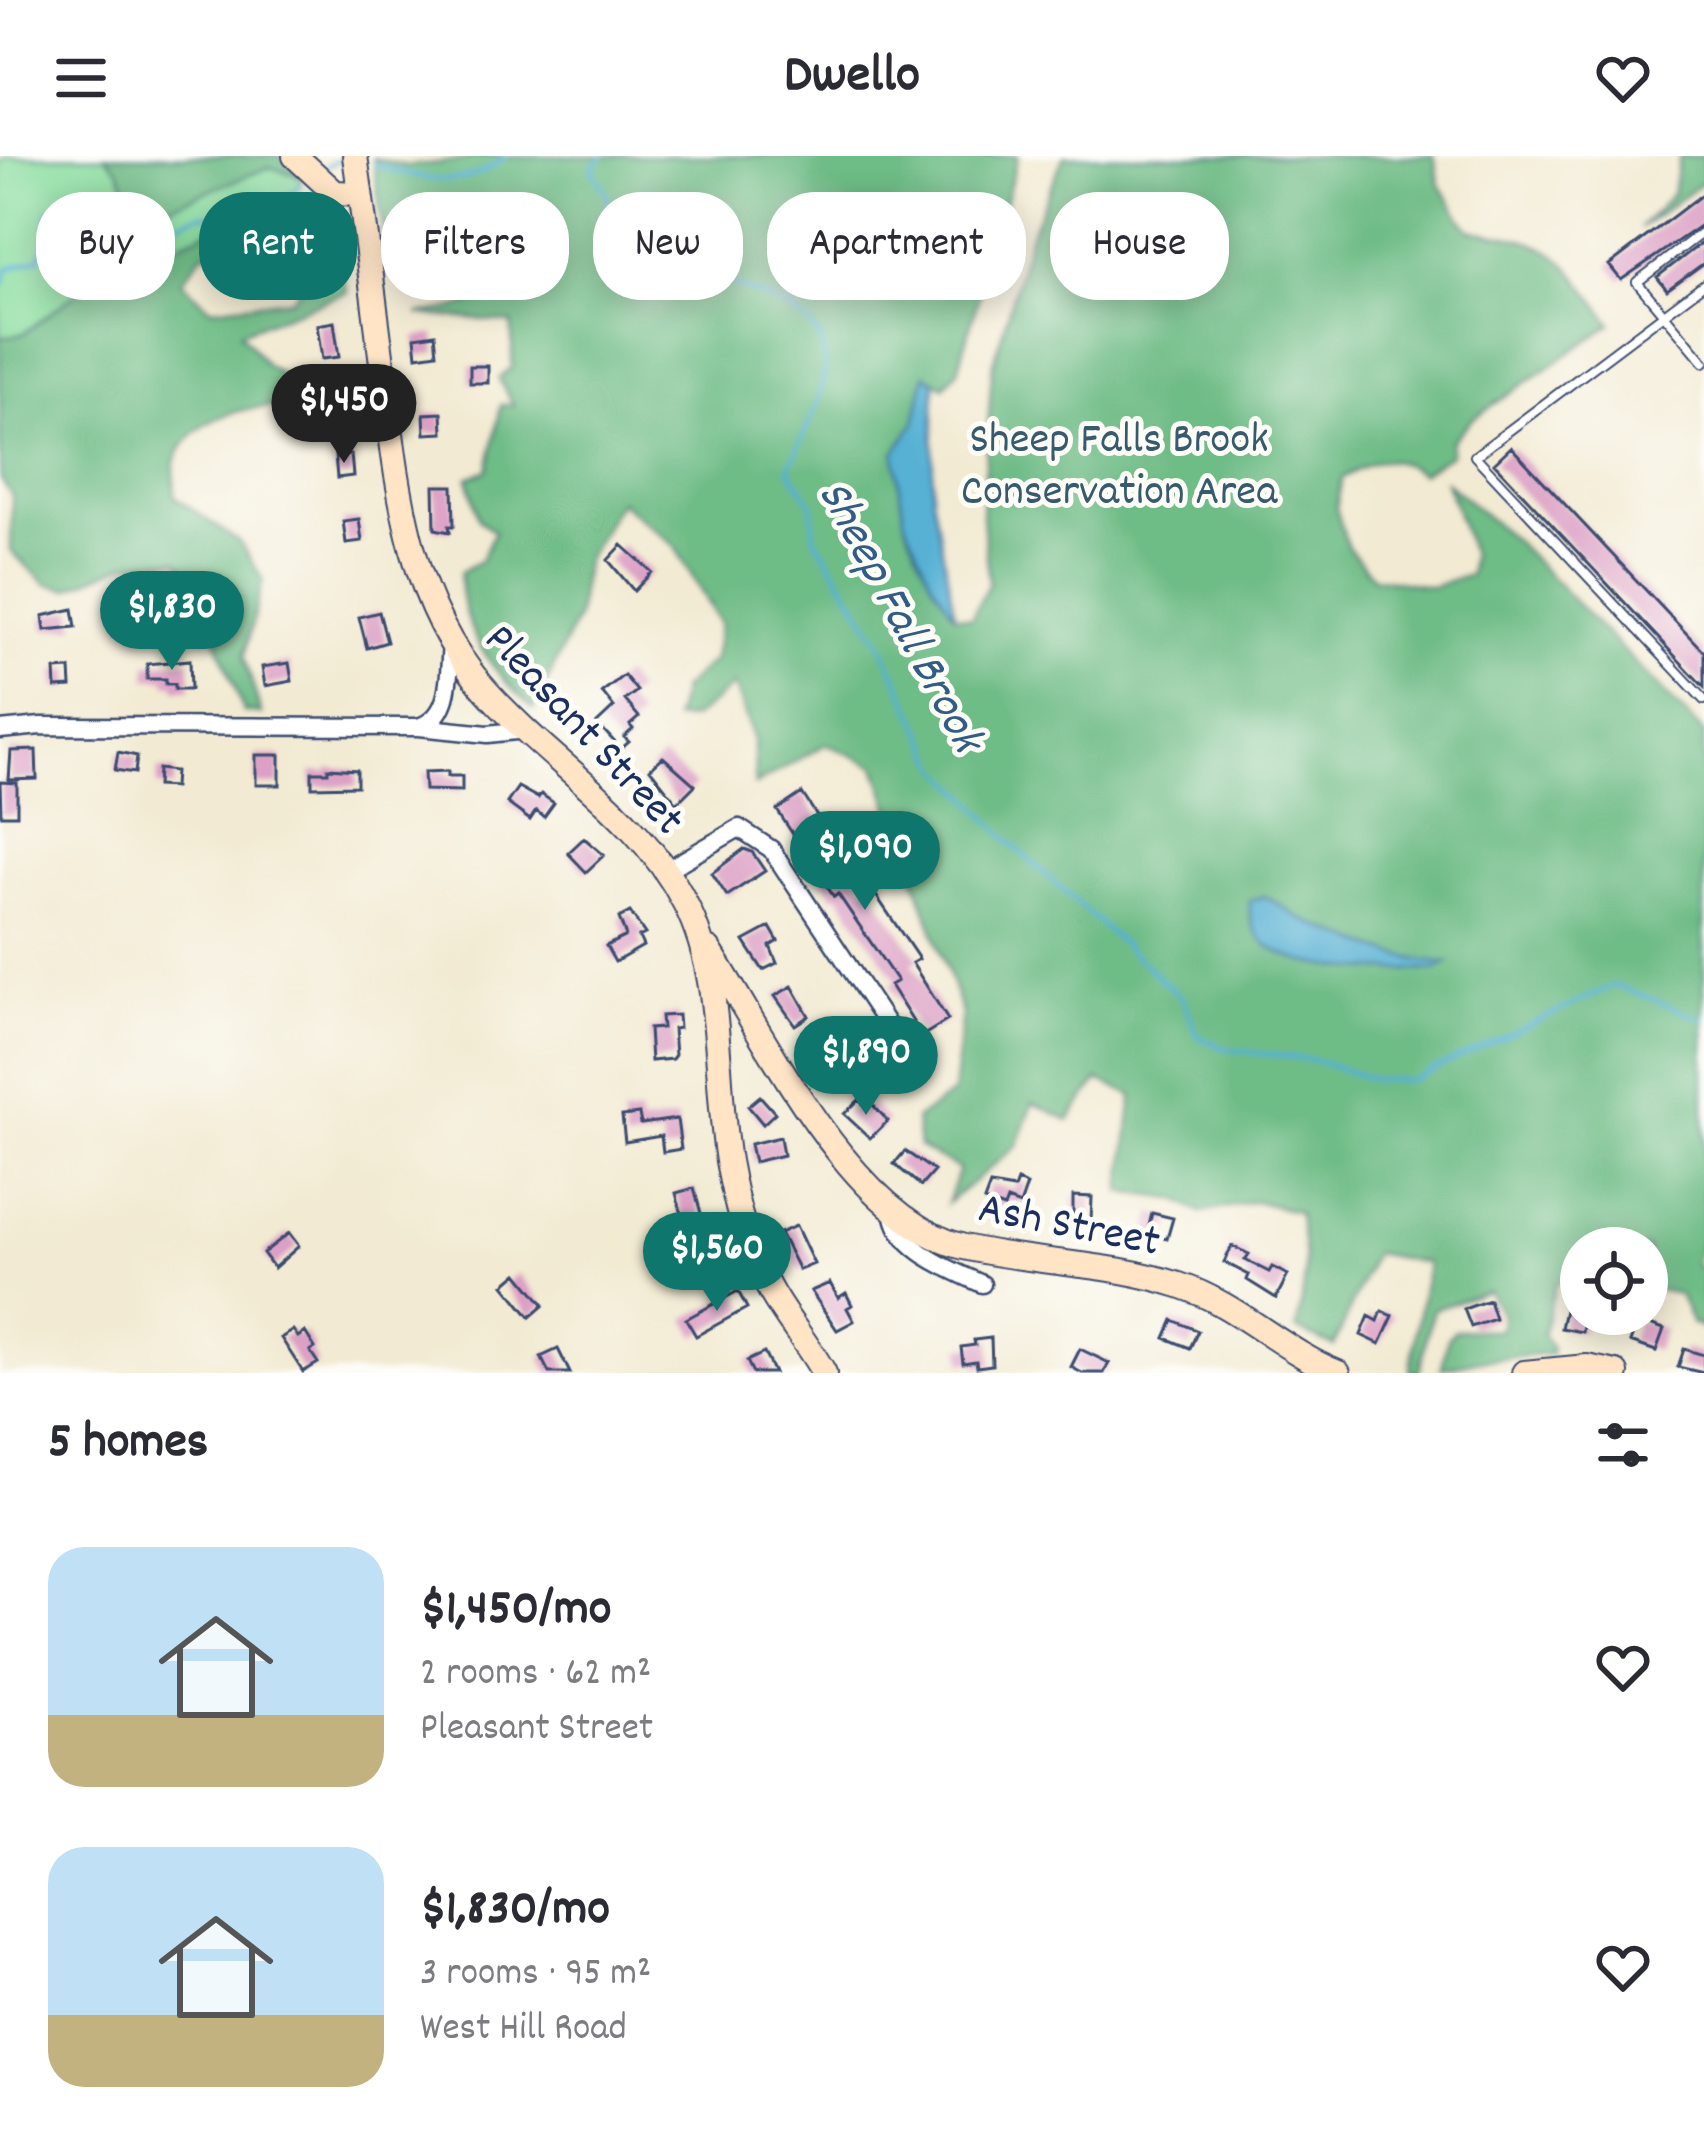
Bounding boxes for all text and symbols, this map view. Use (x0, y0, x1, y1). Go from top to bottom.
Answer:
text: Dwello (784, 40, 920, 117)
icon: menu (48, 45, 114, 111)
icon: heart (1590, 45, 1656, 111)
chip: Buy (36, 192, 175, 300)
chip: Rent (199, 192, 357, 300)
chip: Filters (381, 192, 569, 300)
chip: New (593, 192, 743, 300)
chip: Apartment (767, 192, 1026, 300)
chip: House (1050, 192, 1229, 300)
pin: $1,450 (246, 364, 442, 466)
text: $1,450 (298, 375, 390, 430)
park label: Sheep Falls Brook Conservation Area (961, 410, 1278, 526)
water label: Sheep Fall Brook (797, 469, 1000, 770)
pin: $1,830 (74, 571, 270, 673)
text: $1,830 (127, 582, 217, 637)
street label: Pleasant Street (467, 612, 697, 852)
pin: $1,090 (767, 811, 963, 913)
text: $1,090 (817, 822, 913, 877)
pin: $1,890 (768, 1016, 964, 1118)
text: $1,890 (821, 1027, 911, 1082)
street label: Ash Street (972, 1179, 1165, 1277)
pin: $1,560 (619, 1212, 815, 1314)
text: $1,560 (670, 1223, 764, 1278)
map controls (1560, 1227, 1668, 1335)
button: locate (1560, 1227, 1668, 1335)
text: 5 homes (48, 1409, 208, 1481)
icon: filters (1590, 1412, 1656, 1478)
text: $1,450/mo (420, 1576, 612, 1648)
icon: home (144, 1595, 288, 1739)
icon: heart (1590, 1634, 1656, 1700)
text: 2 rooms · 62 m² (420, 1648, 651, 1703)
text: Pleasant Street (420, 1703, 653, 1758)
text: $1,830/mo (420, 1876, 610, 1948)
icon: home (144, 1895, 288, 2039)
icon: heart (1590, 1934, 1656, 2000)
text: 3 rooms · 95 m² (420, 1948, 651, 2003)
text: West Hill Road (420, 2003, 627, 2058)

